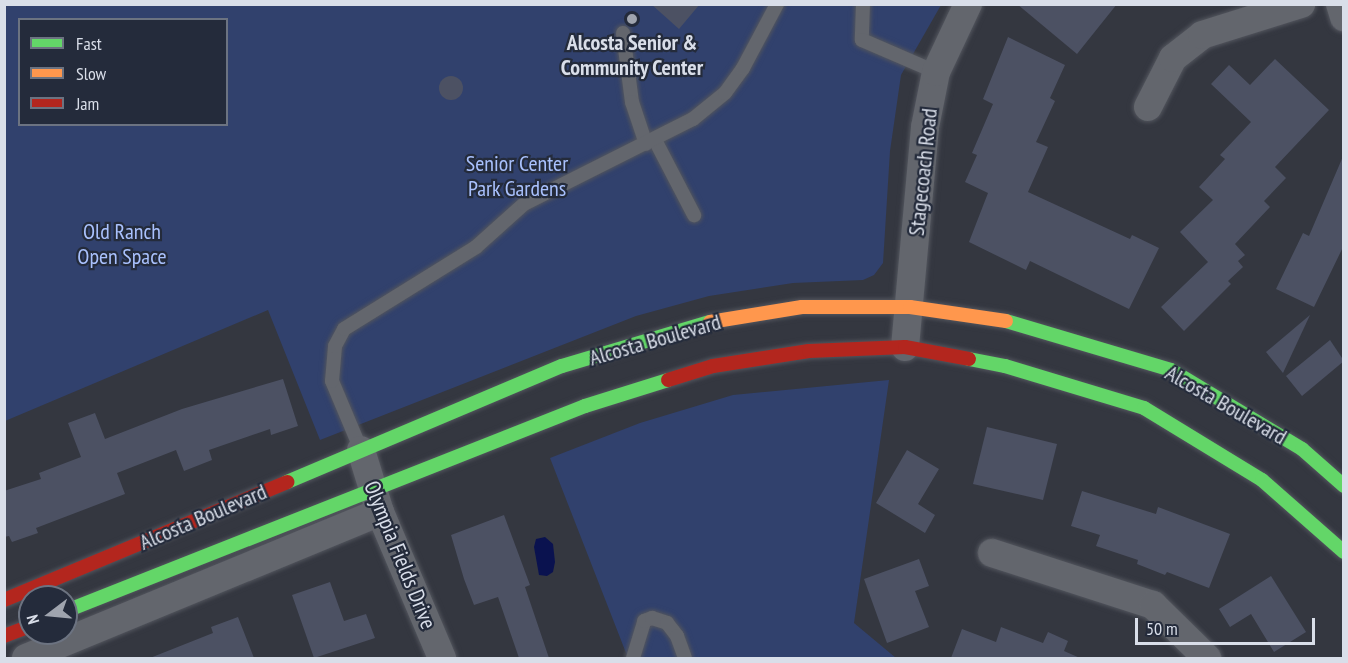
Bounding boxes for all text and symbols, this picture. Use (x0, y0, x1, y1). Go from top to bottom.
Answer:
marker: Alcosta Senior & Community Center (625, 12, 639, 26)
legend (18, 18, 228, 126)
place label: Alcosta Senior & Community Center (560, 29, 704, 80)
text: Fast (76, 32, 102, 55)
text: Slow (76, 62, 106, 85)
text: Jam (76, 92, 99, 115)
street label: Stagecoach Road (903, 107, 943, 237)
park label: Senior Center Park Gardens (466, 150, 568, 202)
park label: Old Ranch Open Space (77, 218, 167, 270)
street label: Alcosta Boulevard (586, 309, 724, 371)
street label: Alcosta Boulevard (1161, 360, 1291, 450)
street label: Olympia Fields Drive (358, 477, 442, 633)
street label: Alcosta Boulevard (135, 478, 271, 556)
north arrow (18, 585, 78, 645)
scale bar (1138, 606, 1318, 644)
text: N (22, 613, 43, 626)
text: 50 m (1146, 617, 1178, 640)

